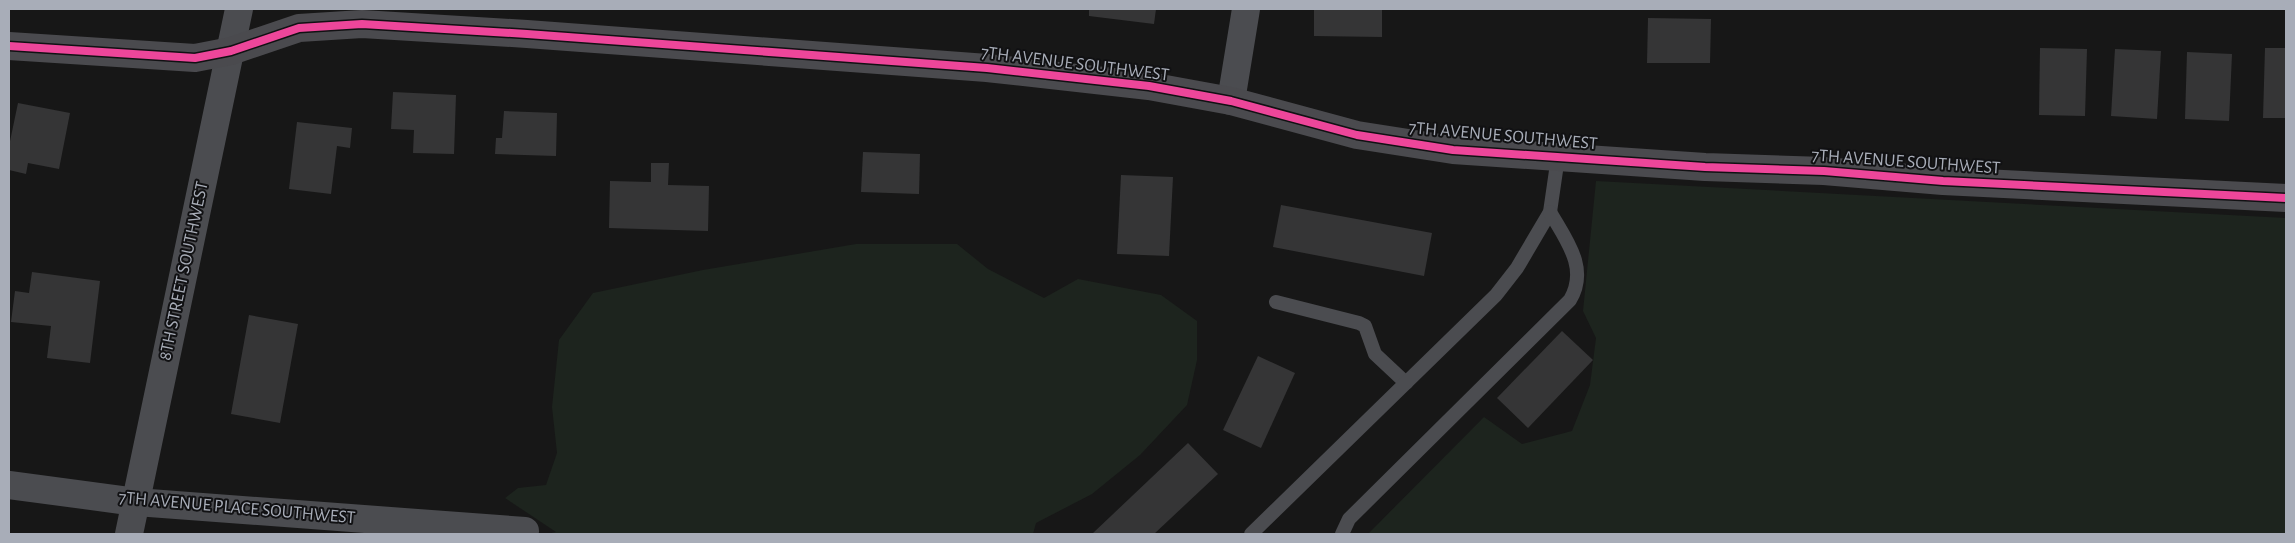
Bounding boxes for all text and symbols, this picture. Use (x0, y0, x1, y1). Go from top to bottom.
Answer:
street label: 7TH AVENUE SOUTHWEST (980, 44, 1170, 84)
street label: 7TH AVENUE SOUTHWEST (1408, 119, 1598, 153)
street label: 7TH AVENUE SOUTHWEST (1811, 146, 2001, 178)
street label: 8TH STREET SOUTHWEST (156, 180, 212, 362)
street label: 7TH AVENUE PLACE SOUTHWEST (118, 489, 356, 527)

